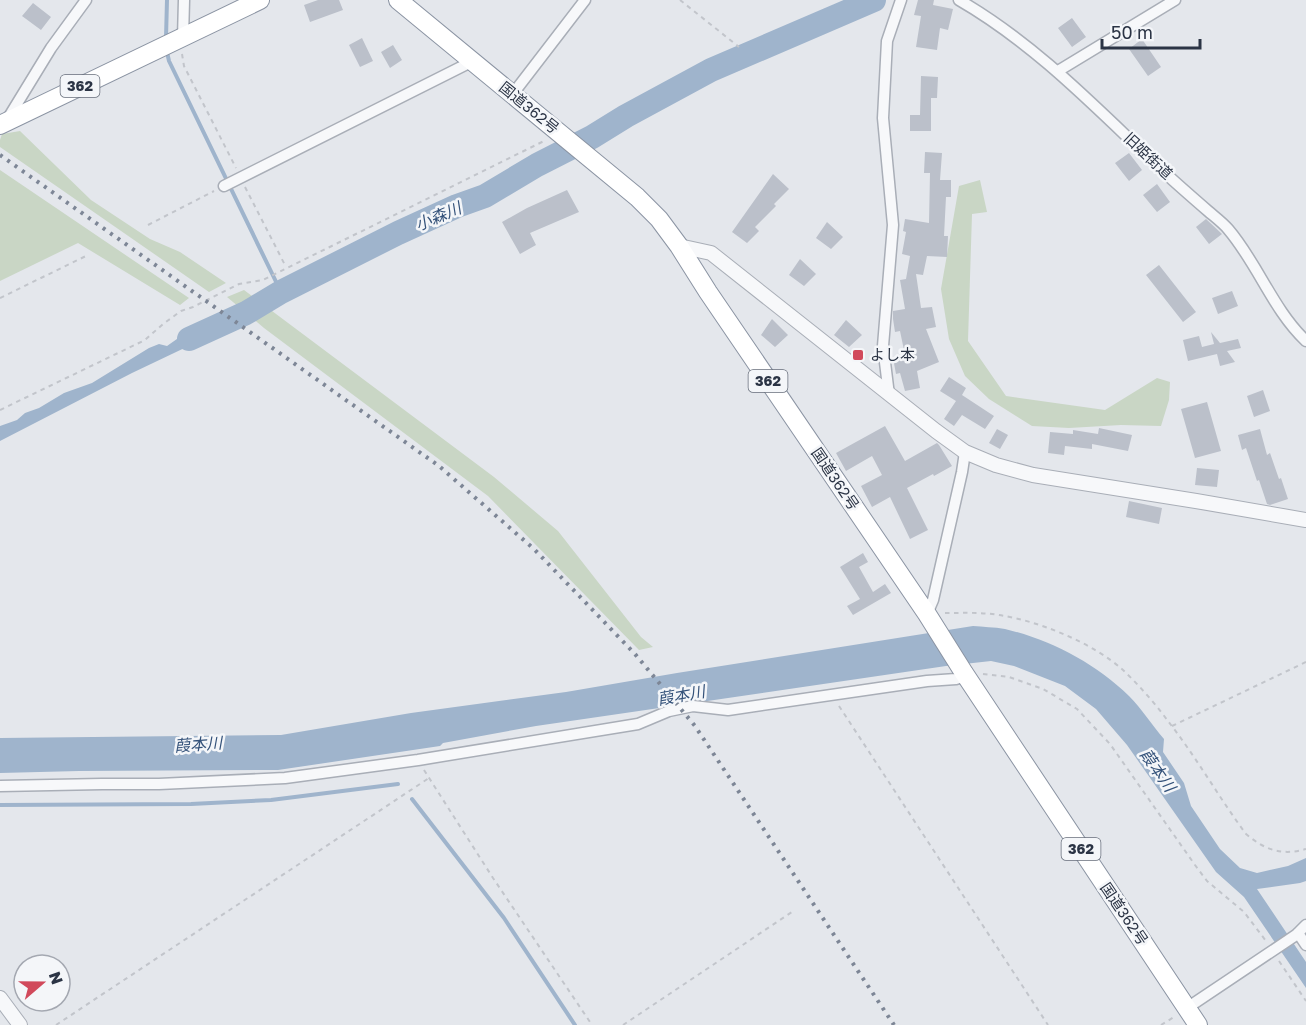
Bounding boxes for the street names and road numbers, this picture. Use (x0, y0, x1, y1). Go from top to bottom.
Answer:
road number: 362 (60, 75, 100, 97)
street label: 国道362号 (496, 78, 563, 137)
street label: 旧姫街道 (1121, 128, 1177, 182)
road number: 362 (748, 370, 788, 392)
street label: 国道362号 (808, 444, 863, 513)
road number: 362 (1062, 838, 1100, 860)
street label: 国道362号 (1097, 879, 1152, 948)

